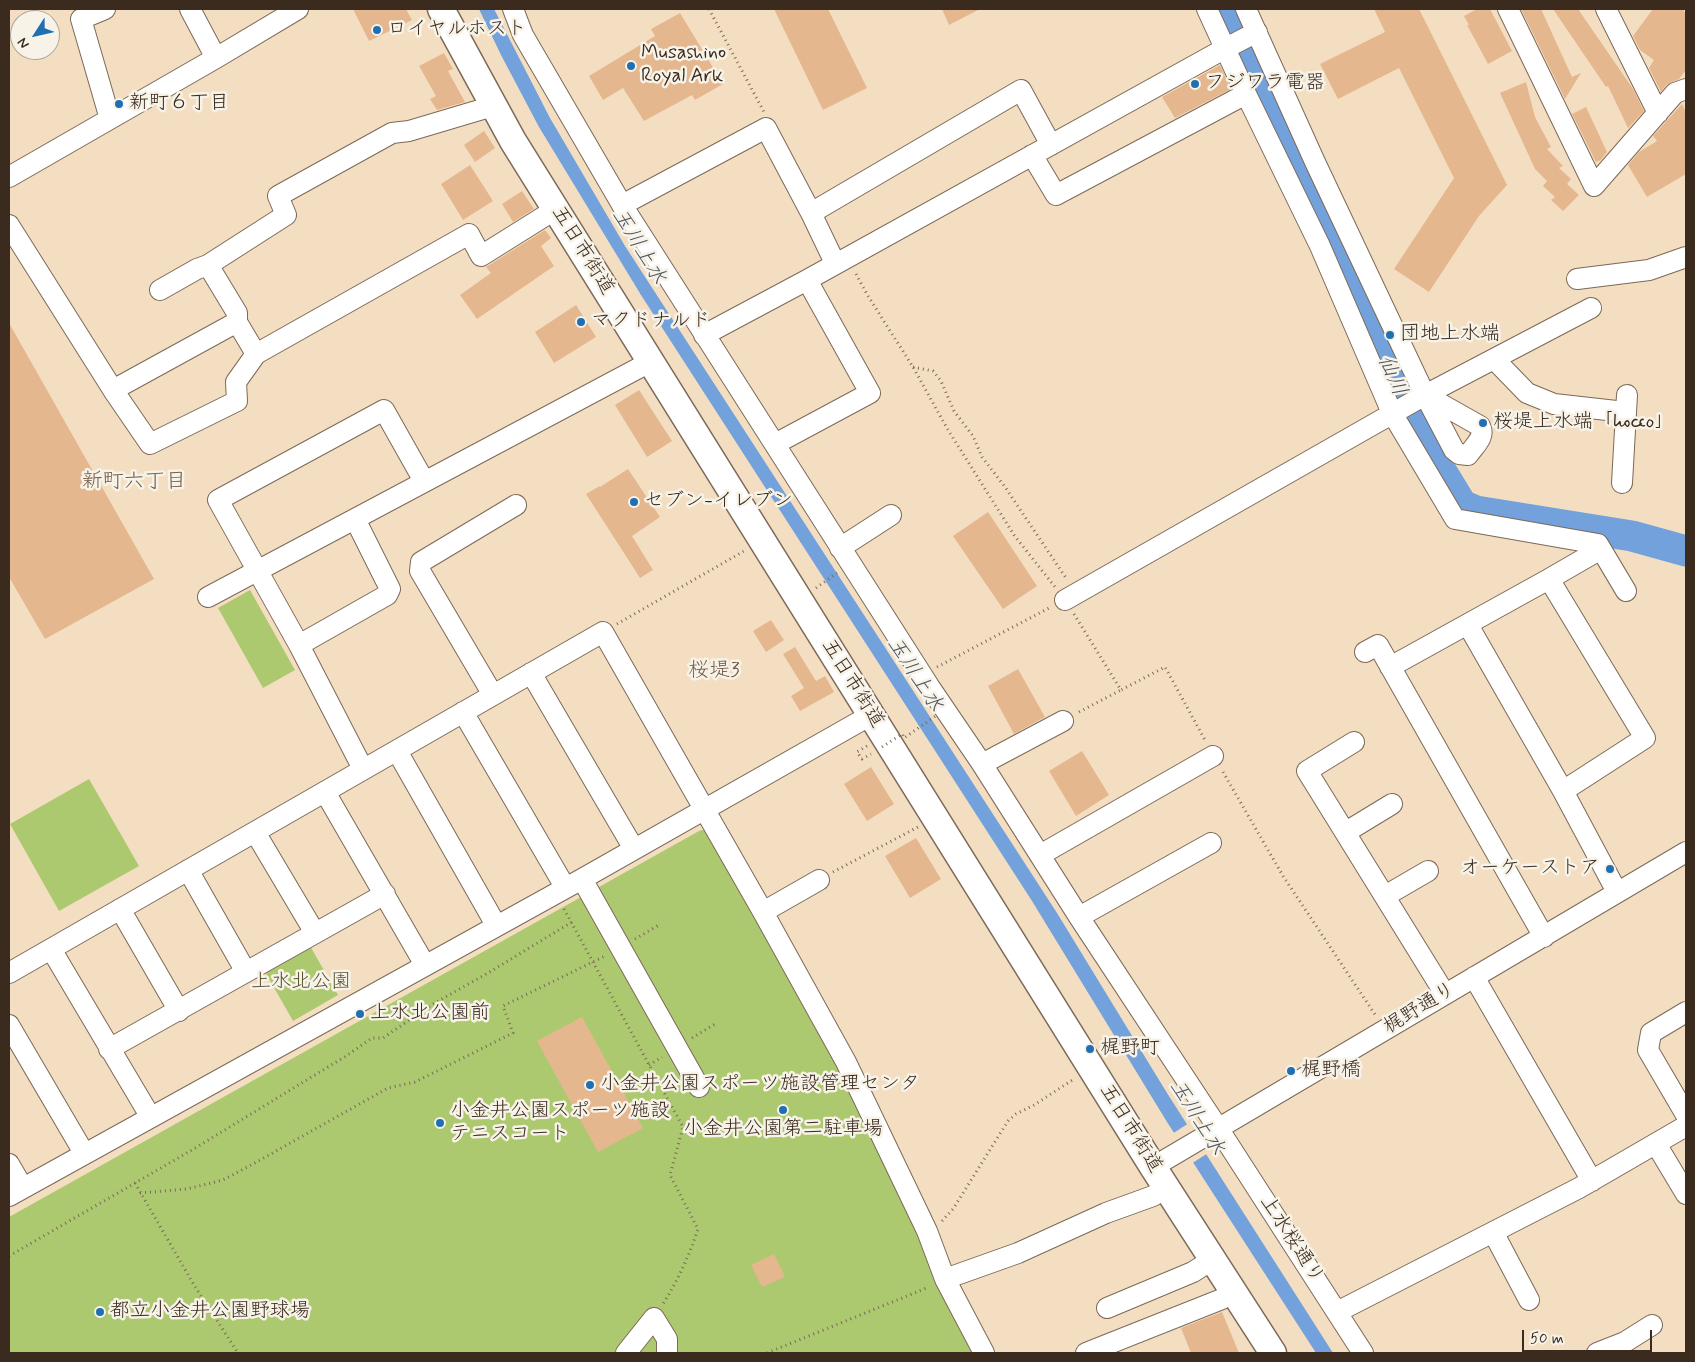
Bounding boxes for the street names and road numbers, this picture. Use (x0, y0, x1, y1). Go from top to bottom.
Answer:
street label: 五日市街道 (545, 202, 619, 300)
street label: 五日市街道 (815, 635, 889, 733)
street label: 梶野通り (1380, 978, 1460, 1040)
street label: 五日市街道 (1093, 1080, 1167, 1178)
street label: 上水桜通り (1254, 1192, 1328, 1288)

